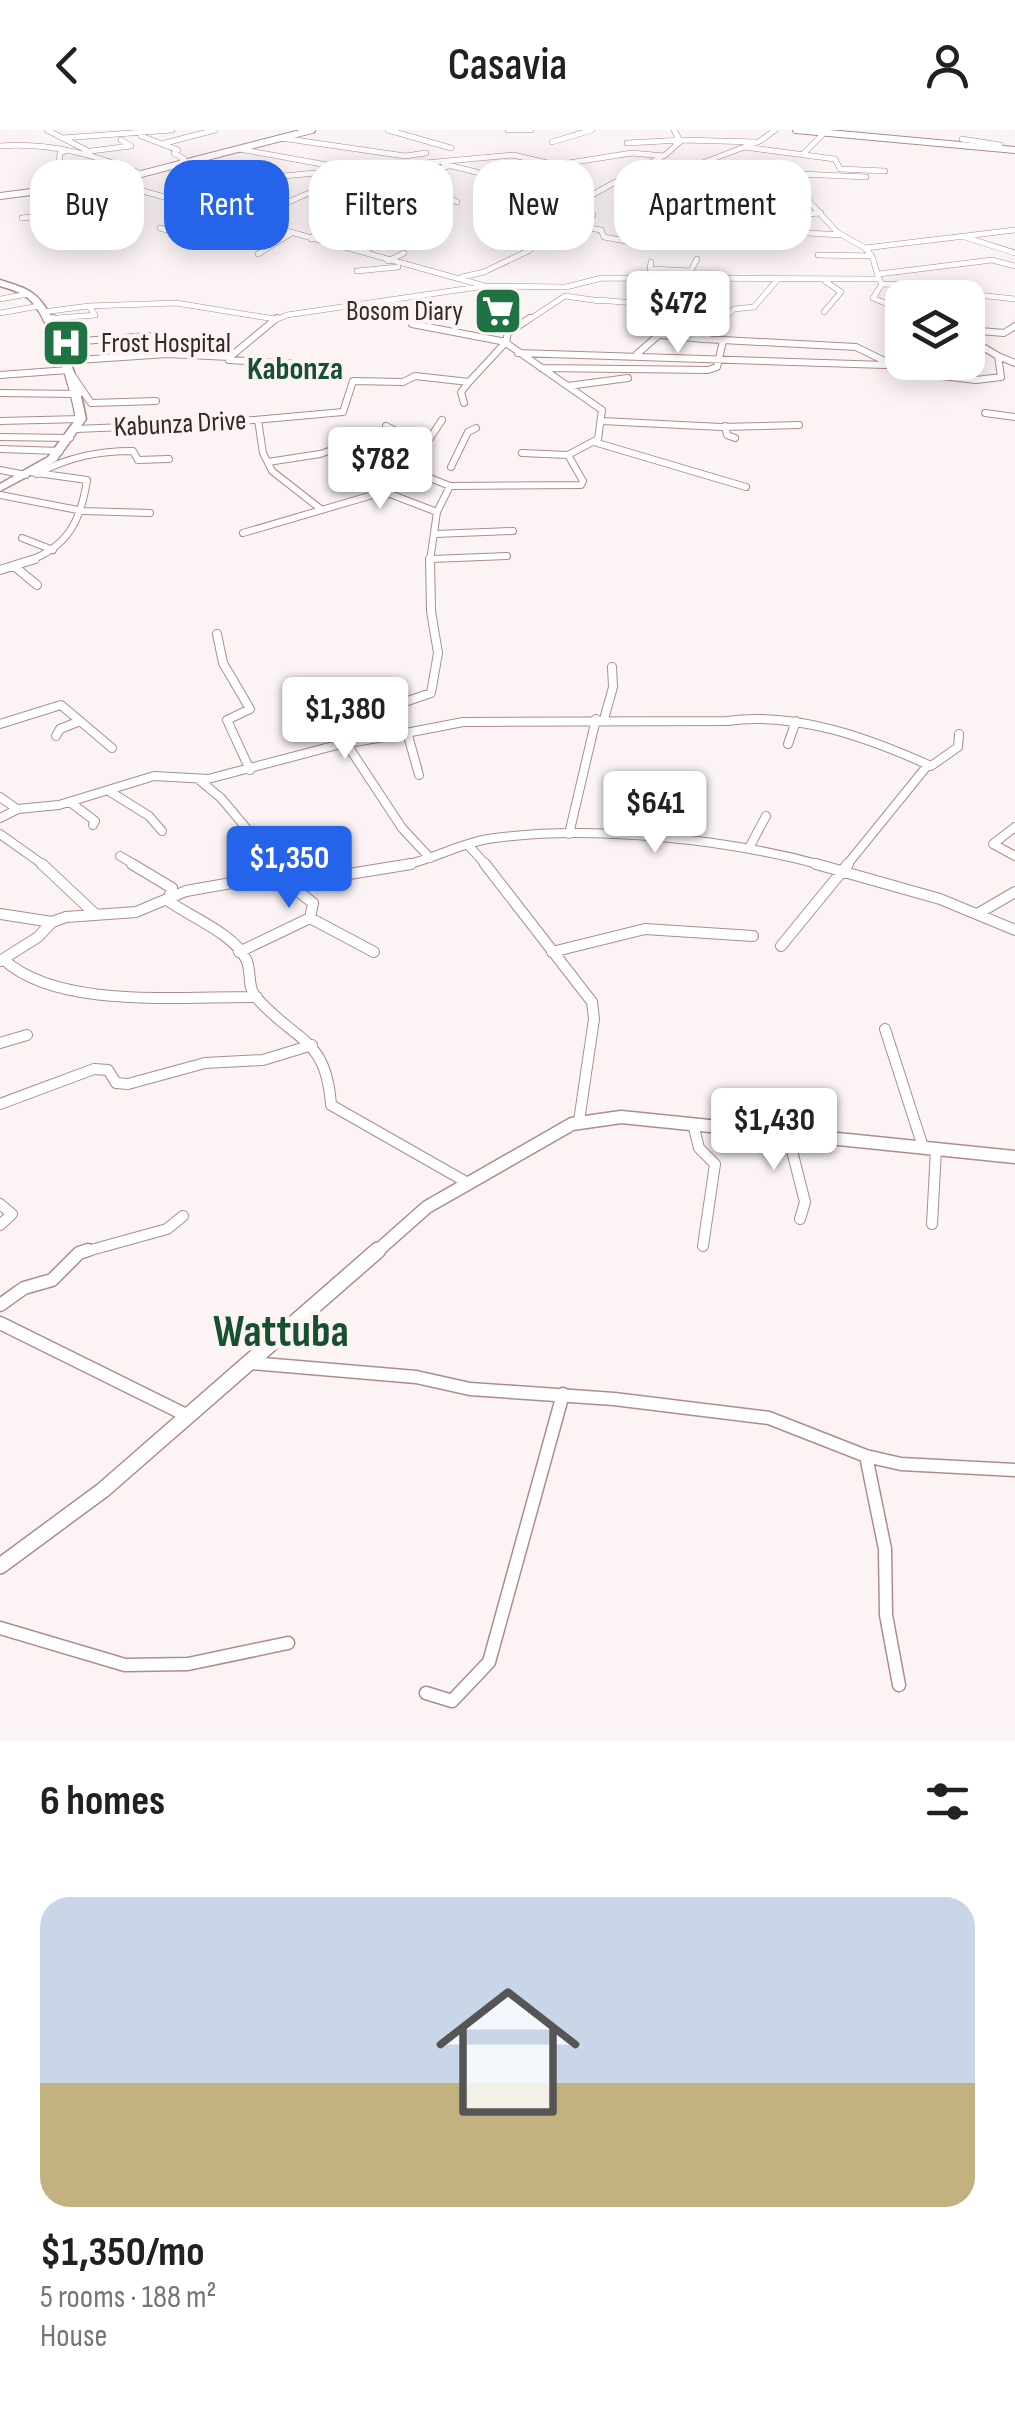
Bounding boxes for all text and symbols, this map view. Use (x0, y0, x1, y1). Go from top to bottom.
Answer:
icon: back (40, 38, 95, 93)
text: Casavia (448, 38, 567, 93)
icon: person (920, 38, 975, 93)
chip: Buy (30, 160, 144, 250)
chip: Rent (164, 160, 289, 250)
chip: Filters (309, 160, 453, 250)
chip: New (473, 160, 594, 250)
chip: Apartment (614, 160, 811, 250)
pin: $472 (619, 271, 737, 356)
map controls (885, 280, 985, 380)
button: layers (885, 280, 985, 380)
text: $472 (649, 284, 707, 323)
supermarket icon: Bosom Diary (472, 285, 524, 337)
place label: Bosom Diary (346, 295, 463, 328)
hospital icon: Frost Hospital (40, 317, 92, 369)
place label: Frost Hospital (101, 327, 231, 360)
district label: Kabonza (247, 350, 343, 389)
street label: Kabunza Drive (113, 404, 247, 444)
pin: $782 (321, 427, 439, 512)
text: $782 (350, 440, 410, 479)
pin: $1,380 (264, 677, 426, 762)
text: $1,380 (304, 690, 386, 729)
pin: $641 (596, 771, 714, 856)
text: $641 (625, 784, 685, 823)
pin: $1,350 (208, 826, 370, 911)
text: $1,350 (249, 839, 329, 878)
pin: $1,430 (693, 1088, 855, 1173)
text: $1,430 (733, 1101, 815, 1140)
district label: Wattuba (213, 1305, 349, 1360)
icon: filters (920, 1774, 975, 1829)
text: 6 homes (40, 1776, 165, 1827)
icon: home (418, 1962, 598, 2142)
text: $1,350/mo (40, 2227, 204, 2278)
text: 5 rooms · 188 m² (40, 2278, 217, 2317)
text: House (40, 2317, 107, 2356)

